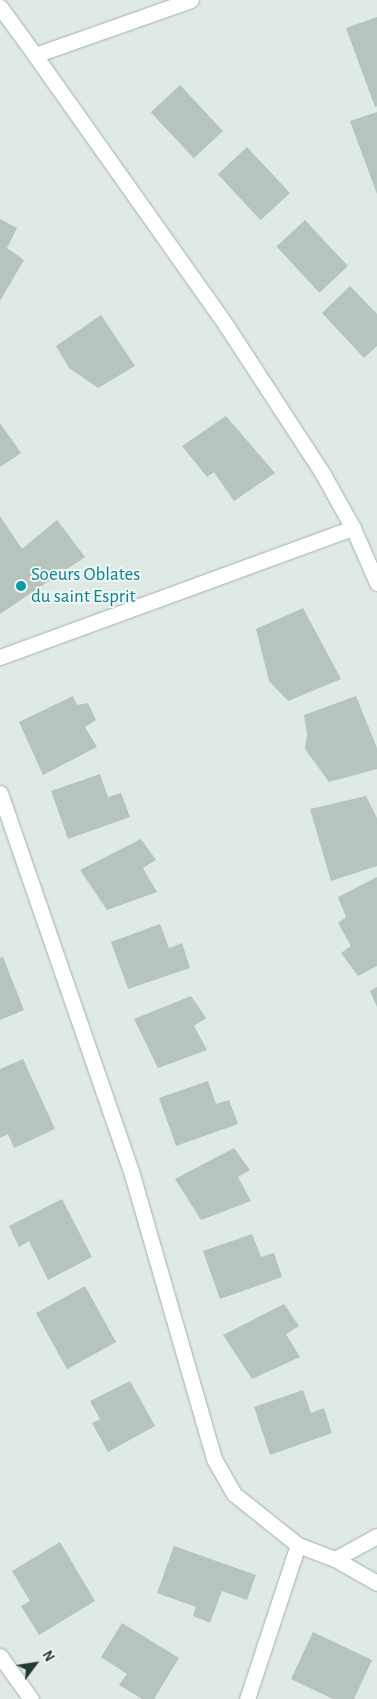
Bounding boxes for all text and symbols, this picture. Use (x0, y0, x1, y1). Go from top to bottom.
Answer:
place label: Soeurs Oblates du saint Esprit (31, 564, 140, 608)
marker: Soeurs Oblates du saint Esprit (15, 580, 27, 592)
north arrow (10, 1639, 60, 1689)
text: N (39, 1648, 56, 1664)

